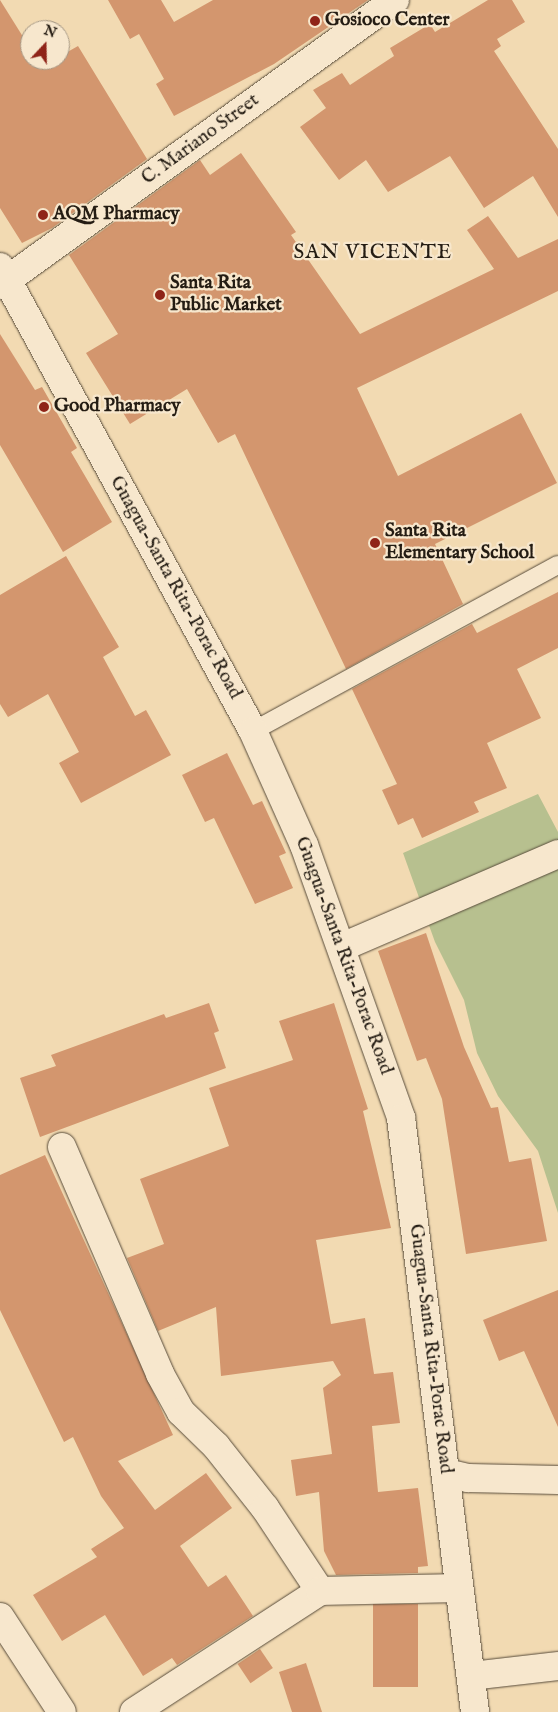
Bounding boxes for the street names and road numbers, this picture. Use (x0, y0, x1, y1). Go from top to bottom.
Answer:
street label: C. Mariano Street (138, 90, 264, 190)
street label: Guagua-Santa Rita-Porac Road (104, 473, 246, 703)
street label: Guagua-Santa Rita-Porac Road (289, 834, 397, 1078)
street label: Guagua-Santa Rita-Porac Road (403, 1223, 457, 1475)

